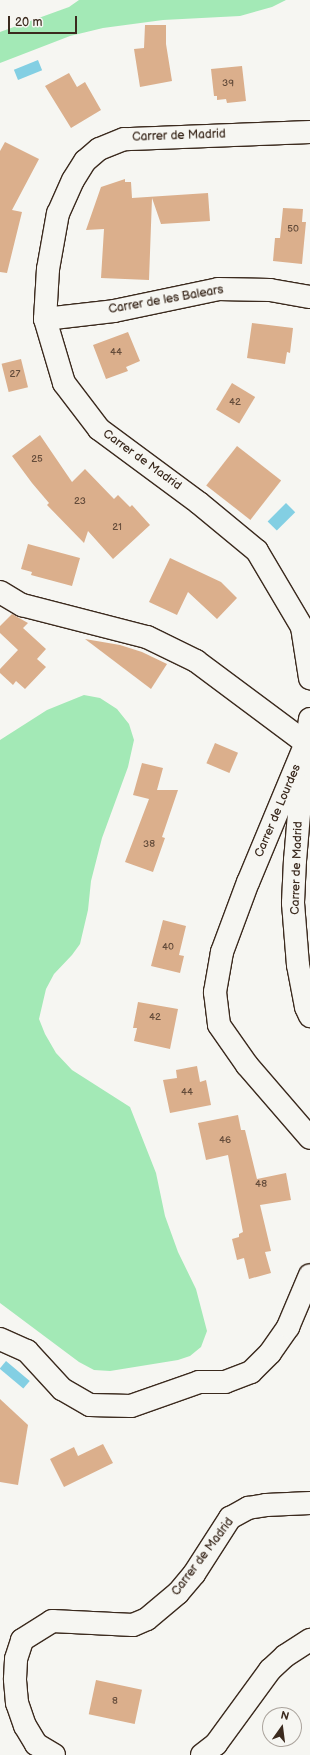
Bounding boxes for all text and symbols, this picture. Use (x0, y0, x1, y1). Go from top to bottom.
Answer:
scale bar (10, 8, 79, 34)
text: 20 m (15, 15, 42, 30)
house number: 39 (222, 78, 234, 90)
street label: Carrer de Madrid (132, 127, 226, 145)
house number: 50 (287, 224, 299, 236)
street label: Carrer de les Balears (107, 283, 225, 317)
house number: 44 (110, 347, 122, 359)
house number: 27 (10, 369, 20, 381)
house number: 42 (229, 397, 241, 409)
street label: Carrer de Madrid (100, 427, 184, 493)
house number: 25 (31, 454, 43, 466)
house number: 23 (74, 496, 86, 508)
house number: 21 (112, 522, 122, 534)
street label: Carrer de Lourdes (252, 762, 304, 860)
street label: Carrer de Madrid (288, 821, 306, 915)
house number: 38 (143, 839, 155, 851)
house number: 40 (162, 942, 174, 954)
house number: 42 (149, 1012, 161, 1024)
house number: 44 (181, 1087, 193, 1099)
house number: 46 (219, 1135, 231, 1147)
house number: 48 (255, 1179, 267, 1191)
street label: Carrer de Madrid (169, 1515, 237, 1599)
house number: 8 (112, 1696, 118, 1708)
north arrow (262, 1707, 302, 1747)
text: N (279, 1709, 290, 1723)

